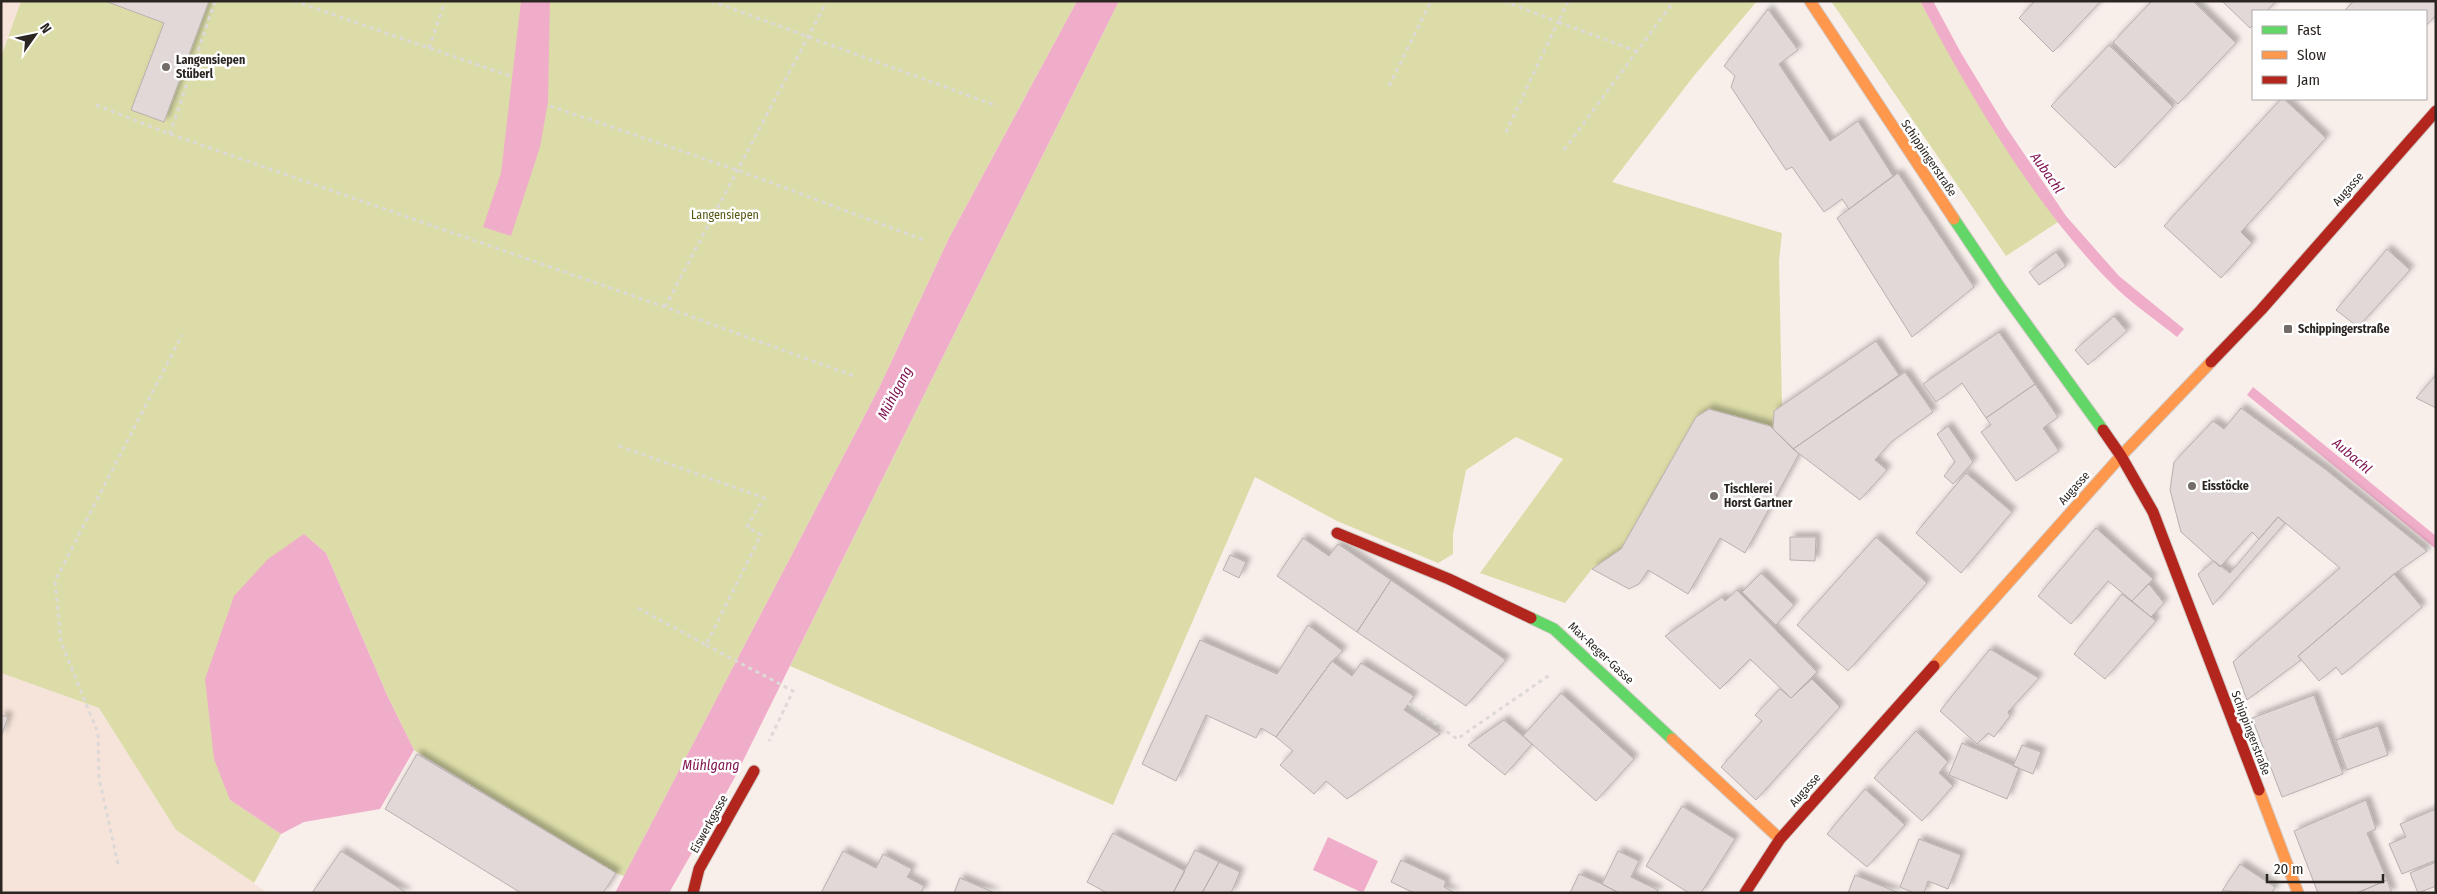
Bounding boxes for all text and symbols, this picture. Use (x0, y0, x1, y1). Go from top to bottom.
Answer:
north arrow (10, 10, 60, 60)
legend (2252, 10, 2427, 100)
text: N (36, 20, 55, 36)
text: Fast (2297, 21, 2321, 39)
text: Slow (2297, 46, 2326, 64)
place label: Langensiepen Stüberl (176, 53, 245, 81)
marker: Langensiepen Stüberl (160, 61, 172, 73)
text: Jam (2297, 71, 2320, 89)
street label: Schippingerstraße (1898, 117, 1960, 199)
water label: Aubachl (2026, 148, 2067, 197)
street label: Augasse (2330, 169, 2366, 209)
park label: Langensiepen (691, 208, 759, 222)
place label: Schippingerstraße (2298, 322, 2390, 336)
marker: Schippingerstraße (2282, 323, 2294, 335)
water label: Mühlgang (874, 364, 916, 422)
water label: Aubachl (2328, 434, 2375, 478)
street label: Augasse (2055, 468, 2093, 507)
place label: Eisstöcke (2202, 479, 2249, 493)
marker: Eisstöcke (2186, 480, 2198, 492)
place label: Tischlerei Horst Gartner (1724, 482, 1793, 510)
marker: Tischlerei Horst Gartner (1708, 490, 1720, 502)
street label: Max-Reger-Gasse (1565, 619, 1637, 687)
street label: Schippingerstraße (2229, 689, 2274, 777)
water label: Mühlgang (682, 757, 740, 774)
street label: Augasse (1786, 770, 1824, 809)
street label: Eiswerkgasse (687, 792, 731, 856)
scale bar (2267, 852, 2383, 884)
text: 20 m (2274, 860, 2304, 878)

